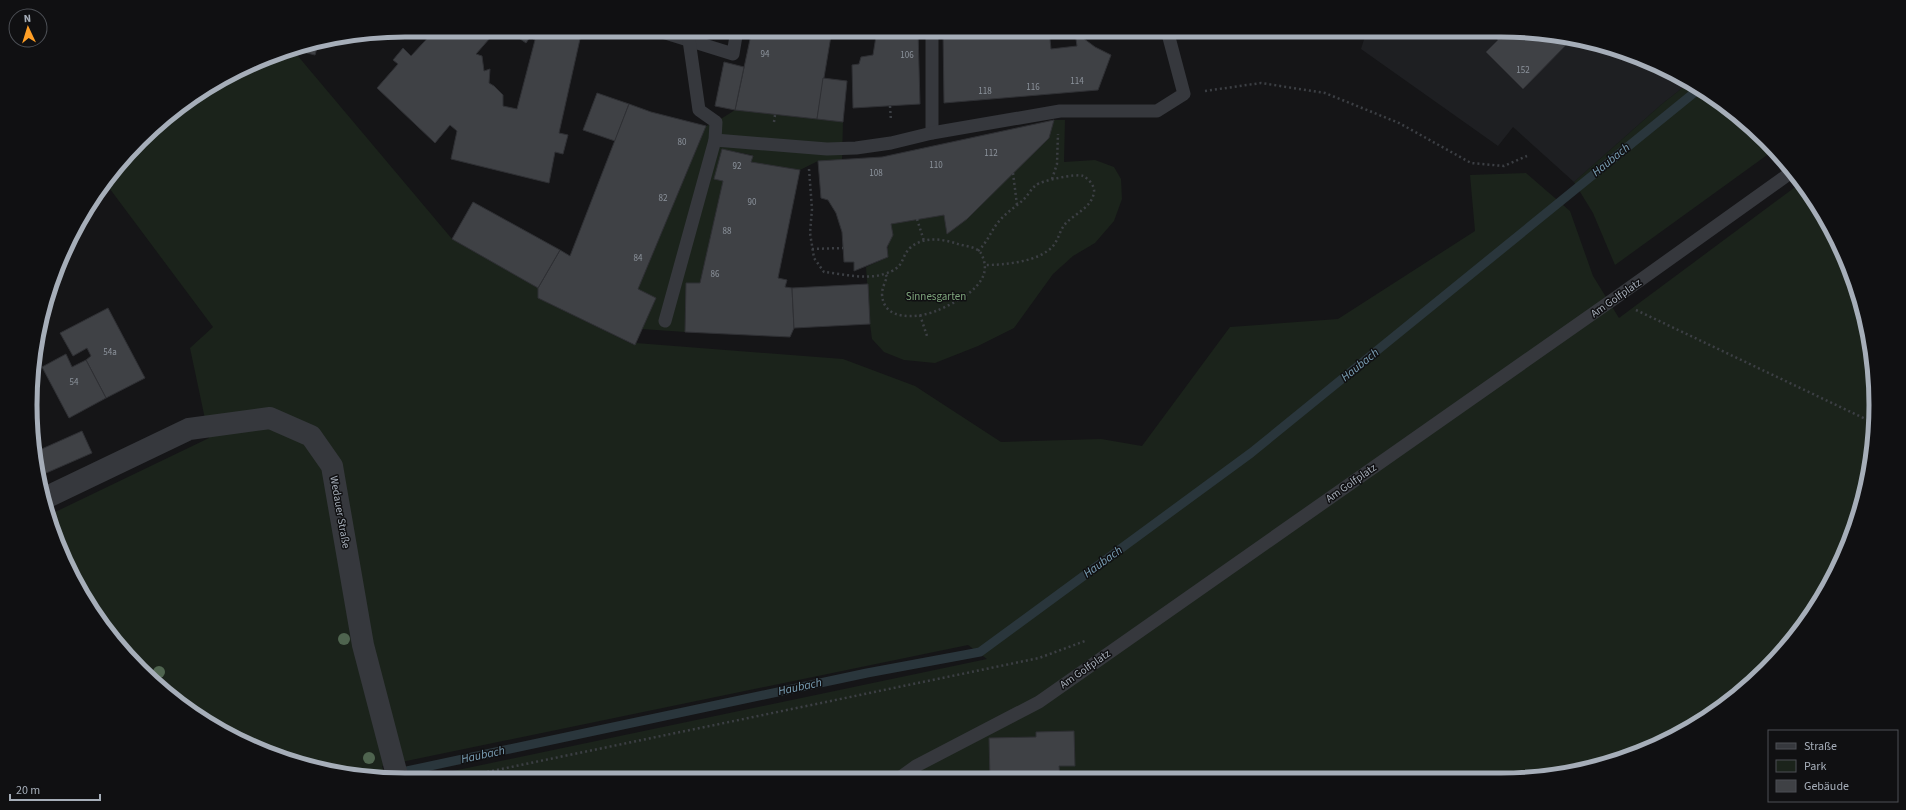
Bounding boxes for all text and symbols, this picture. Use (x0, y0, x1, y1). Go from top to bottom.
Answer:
north arrow (8, 8, 48, 48)
text: N (23, 11, 32, 26)
house number: 94 (761, 48, 770, 61)
house number: 106 (900, 49, 914, 62)
house number: 152 (1516, 64, 1530, 77)
house number: 114 (1070, 75, 1084, 88)
house number: 116 (1026, 81, 1040, 94)
house number: 118 (978, 85, 992, 98)
house number: 80 (678, 136, 687, 149)
water label: Haubach (1588, 139, 1634, 181)
house number: 112 (984, 147, 998, 160)
house number: 110 (929, 159, 943, 172)
house number: 92 (733, 160, 742, 173)
house number: 108 (869, 167, 883, 180)
house number: 82 (659, 192, 668, 205)
house number: 90 (748, 196, 757, 209)
house number: 88 (723, 225, 732, 238)
house number: 84 (634, 252, 643, 265)
house number: 86 (711, 268, 720, 281)
street label: Am Golfplatz (1588, 275, 1645, 321)
park label: Sinnesgarten (906, 289, 966, 304)
water label: Haubach (1337, 344, 1383, 386)
house number: 54a (103, 346, 117, 359)
house number: 54 (70, 376, 79, 389)
street label: Am Golfplatz (1323, 460, 1380, 506)
street label: Wedauer Straße (326, 475, 354, 550)
water label: Haubach (1080, 542, 1126, 582)
street label: Am Golfplatz (1057, 646, 1114, 692)
water label: Haubach (776, 674, 824, 700)
legend (1768, 730, 1898, 802)
text: Straße (1804, 738, 1837, 755)
water label: Haubach (459, 742, 507, 768)
text: Park (1804, 758, 1826, 775)
scale bar (10, 776, 100, 802)
text: Gebäude (1804, 778, 1849, 795)
text: 20 m (16, 782, 40, 799)

